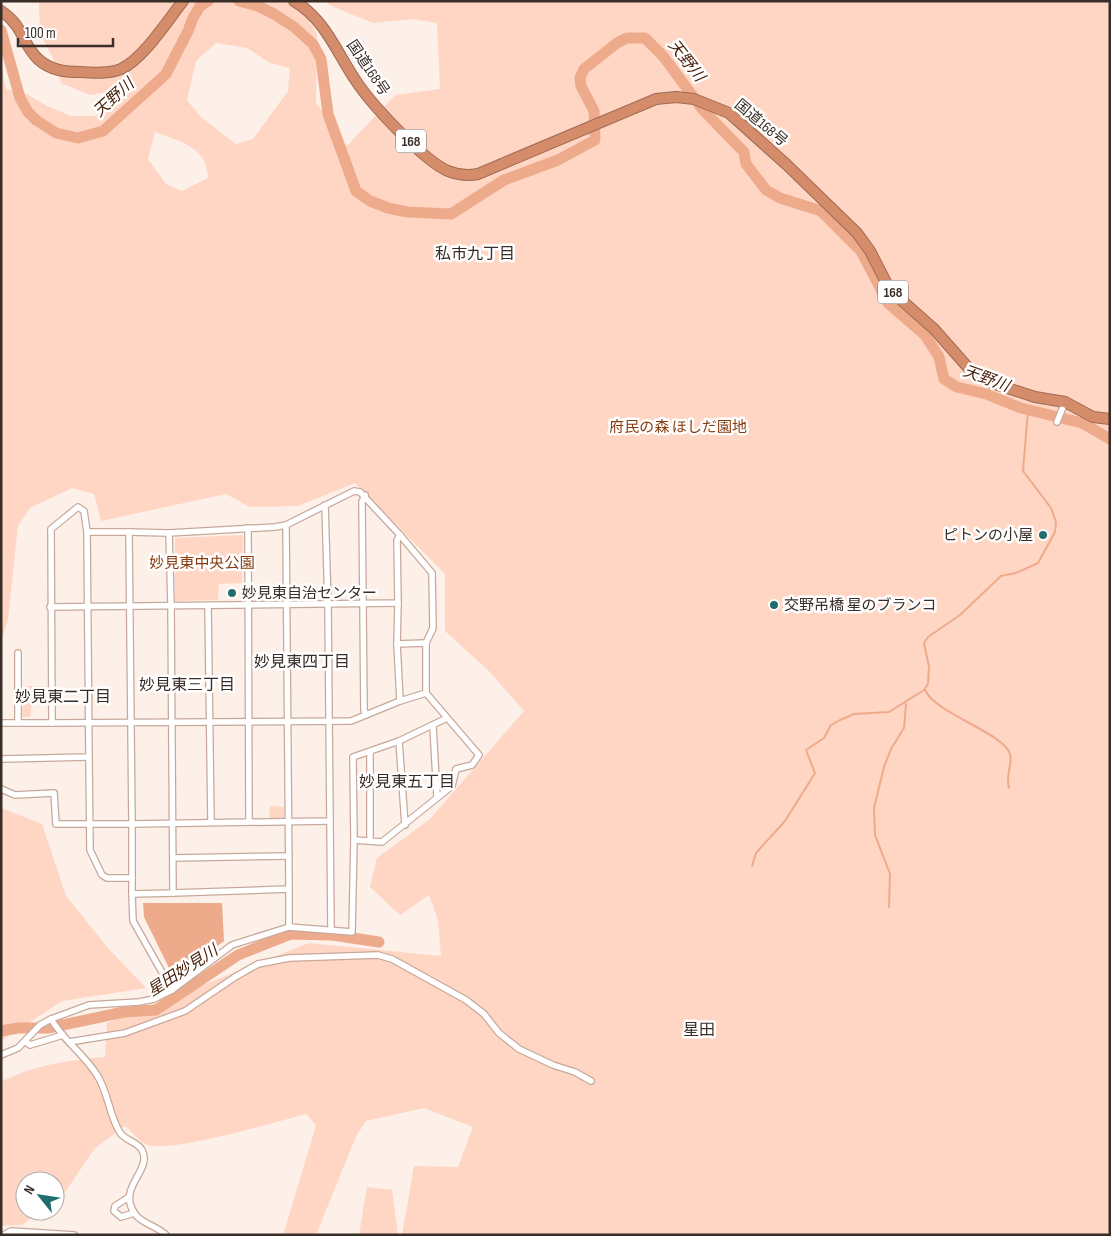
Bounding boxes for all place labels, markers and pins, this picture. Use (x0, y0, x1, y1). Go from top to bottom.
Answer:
place label: ピトンの小屋 (943, 526, 1033, 545)
marker: ピトンの小屋 (1037, 529, 1049, 541)
place label: 妙見東自治センター (242, 584, 377, 603)
marker: 妙見東自治センター (226, 587, 238, 599)
place label: 交野吊橋 星のブランコ (784, 596, 936, 615)
marker: 交野吊橋 星のブランコ (768, 599, 780, 611)

